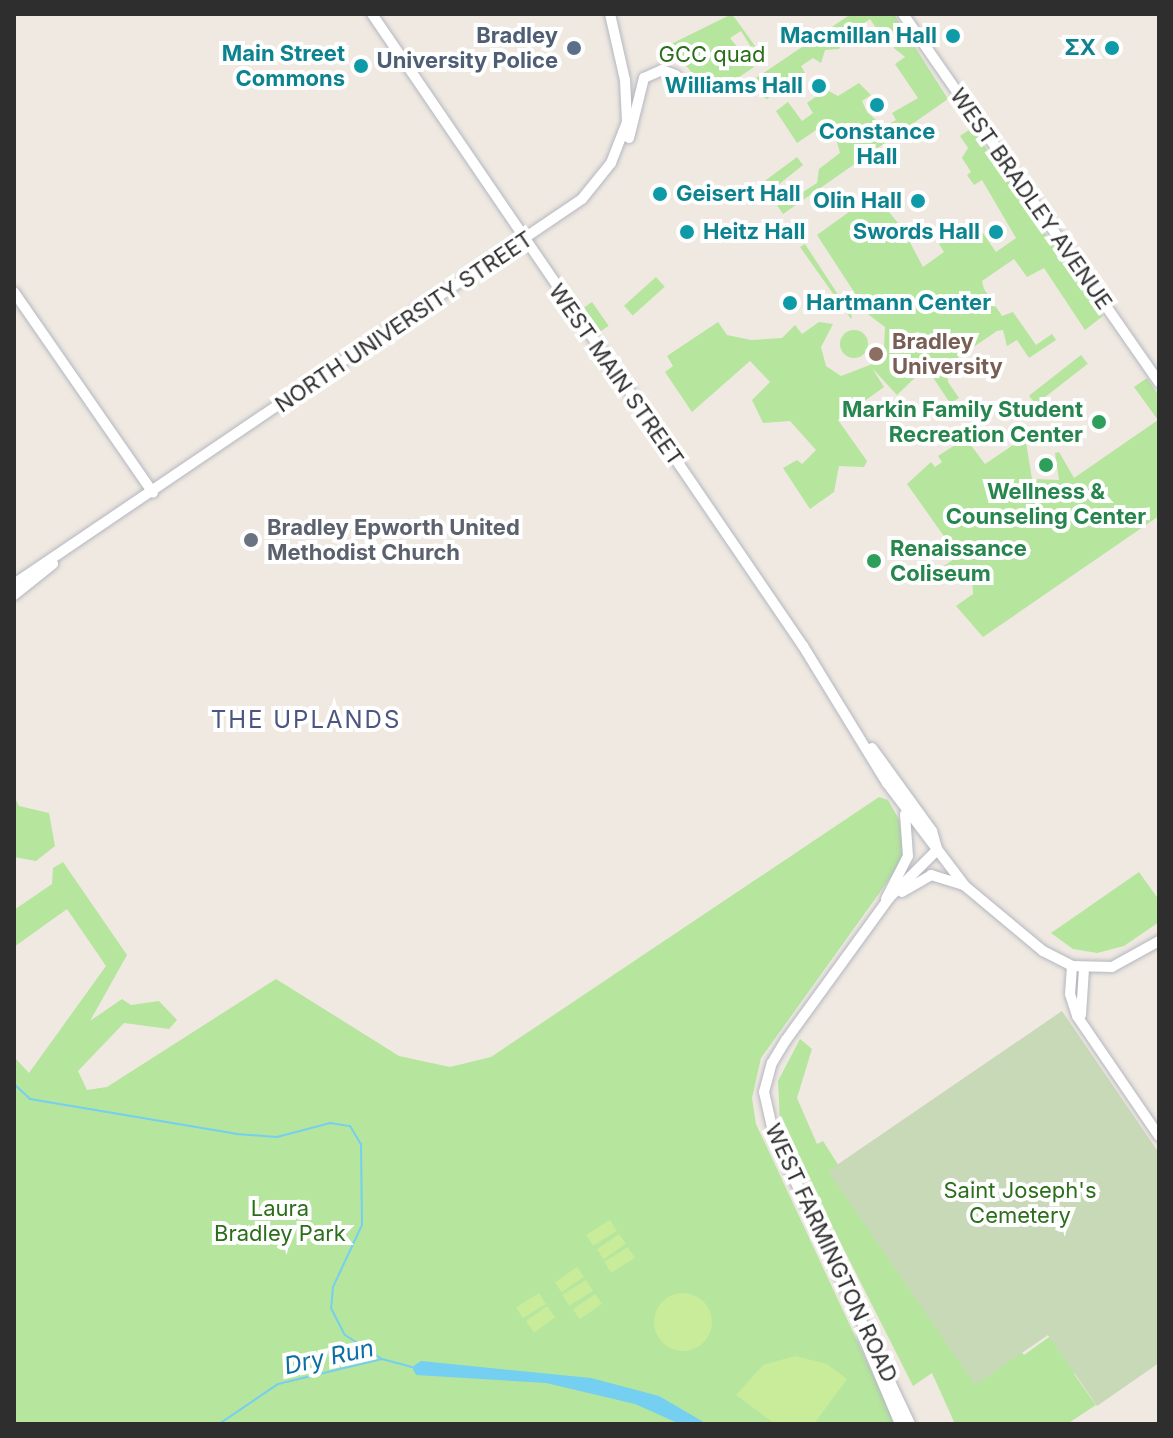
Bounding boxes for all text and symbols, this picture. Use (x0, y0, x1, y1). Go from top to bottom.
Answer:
place label: Bradley University Police (377, 22, 558, 74)
place label: Macmillan Hall (780, 23, 937, 49)
marker: Macmillan Hall (944, 27, 962, 45)
place label: ΣΧ (1065, 35, 1096, 61)
marker: Bradley University Police (565, 39, 583, 57)
marker: ΣΧ (1103, 39, 1121, 57)
place label: Main Street Commons (222, 40, 345, 92)
park label: GCC quad (658, 42, 766, 68)
marker: Main Street Commons (352, 57, 370, 75)
place label: Williams Hall (665, 73, 803, 99)
marker: Williams Hall (810, 77, 828, 95)
street label: WEST BRADLEY AVENUE (944, 83, 1118, 315)
marker: Constance Hall (868, 96, 886, 114)
place label: Constance Hall (819, 118, 935, 170)
place label: Geisert Hall (676, 181, 801, 207)
marker: Geisert Hall (651, 185, 669, 203)
place label: Olin Hall (813, 188, 902, 214)
marker: Olin Hall (909, 192, 927, 210)
place label: Heitz Hall (703, 219, 806, 245)
place label: Swords Hall (853, 219, 980, 245)
marker: Heitz Hall (678, 223, 696, 241)
marker: Swords Hall (987, 223, 1005, 241)
street label: NORTH UNIVERSITY STREET (270, 226, 538, 418)
street label: WEST MAIN STREET (543, 279, 689, 471)
place label: Hartmann Center (806, 290, 991, 316)
marker: Hartmann Center (781, 294, 799, 312)
place label: Bradley University (892, 328, 1003, 380)
marker: Bradley University (867, 345, 885, 363)
place label: Markin Family Student Recreation Center (842, 396, 1083, 448)
marker: Markin Family Student Recreation Center (1090, 413, 1108, 431)
marker: Wellness & Counseling Center (1037, 456, 1055, 474)
place label: Wellness & Counseling Center (946, 478, 1146, 530)
place label: Bradley Epworth United Methodist Church (267, 514, 520, 566)
marker: Bradley Epworth United Methodist Church (242, 531, 260, 549)
place label: Renaissance Coliseum (890, 535, 1027, 586)
marker: Renaissance Coliseum (865, 552, 883, 570)
district label: THE UPLANDS (211, 706, 401, 734)
street label: WEST FARMINGTON ROAD (759, 1120, 903, 1386)
park label: Saint Joseph's Cemetery (943, 1177, 1097, 1228)
park label: Laura Bradley Park (214, 1195, 346, 1246)
water label: Dry Run (282, 1333, 376, 1381)

